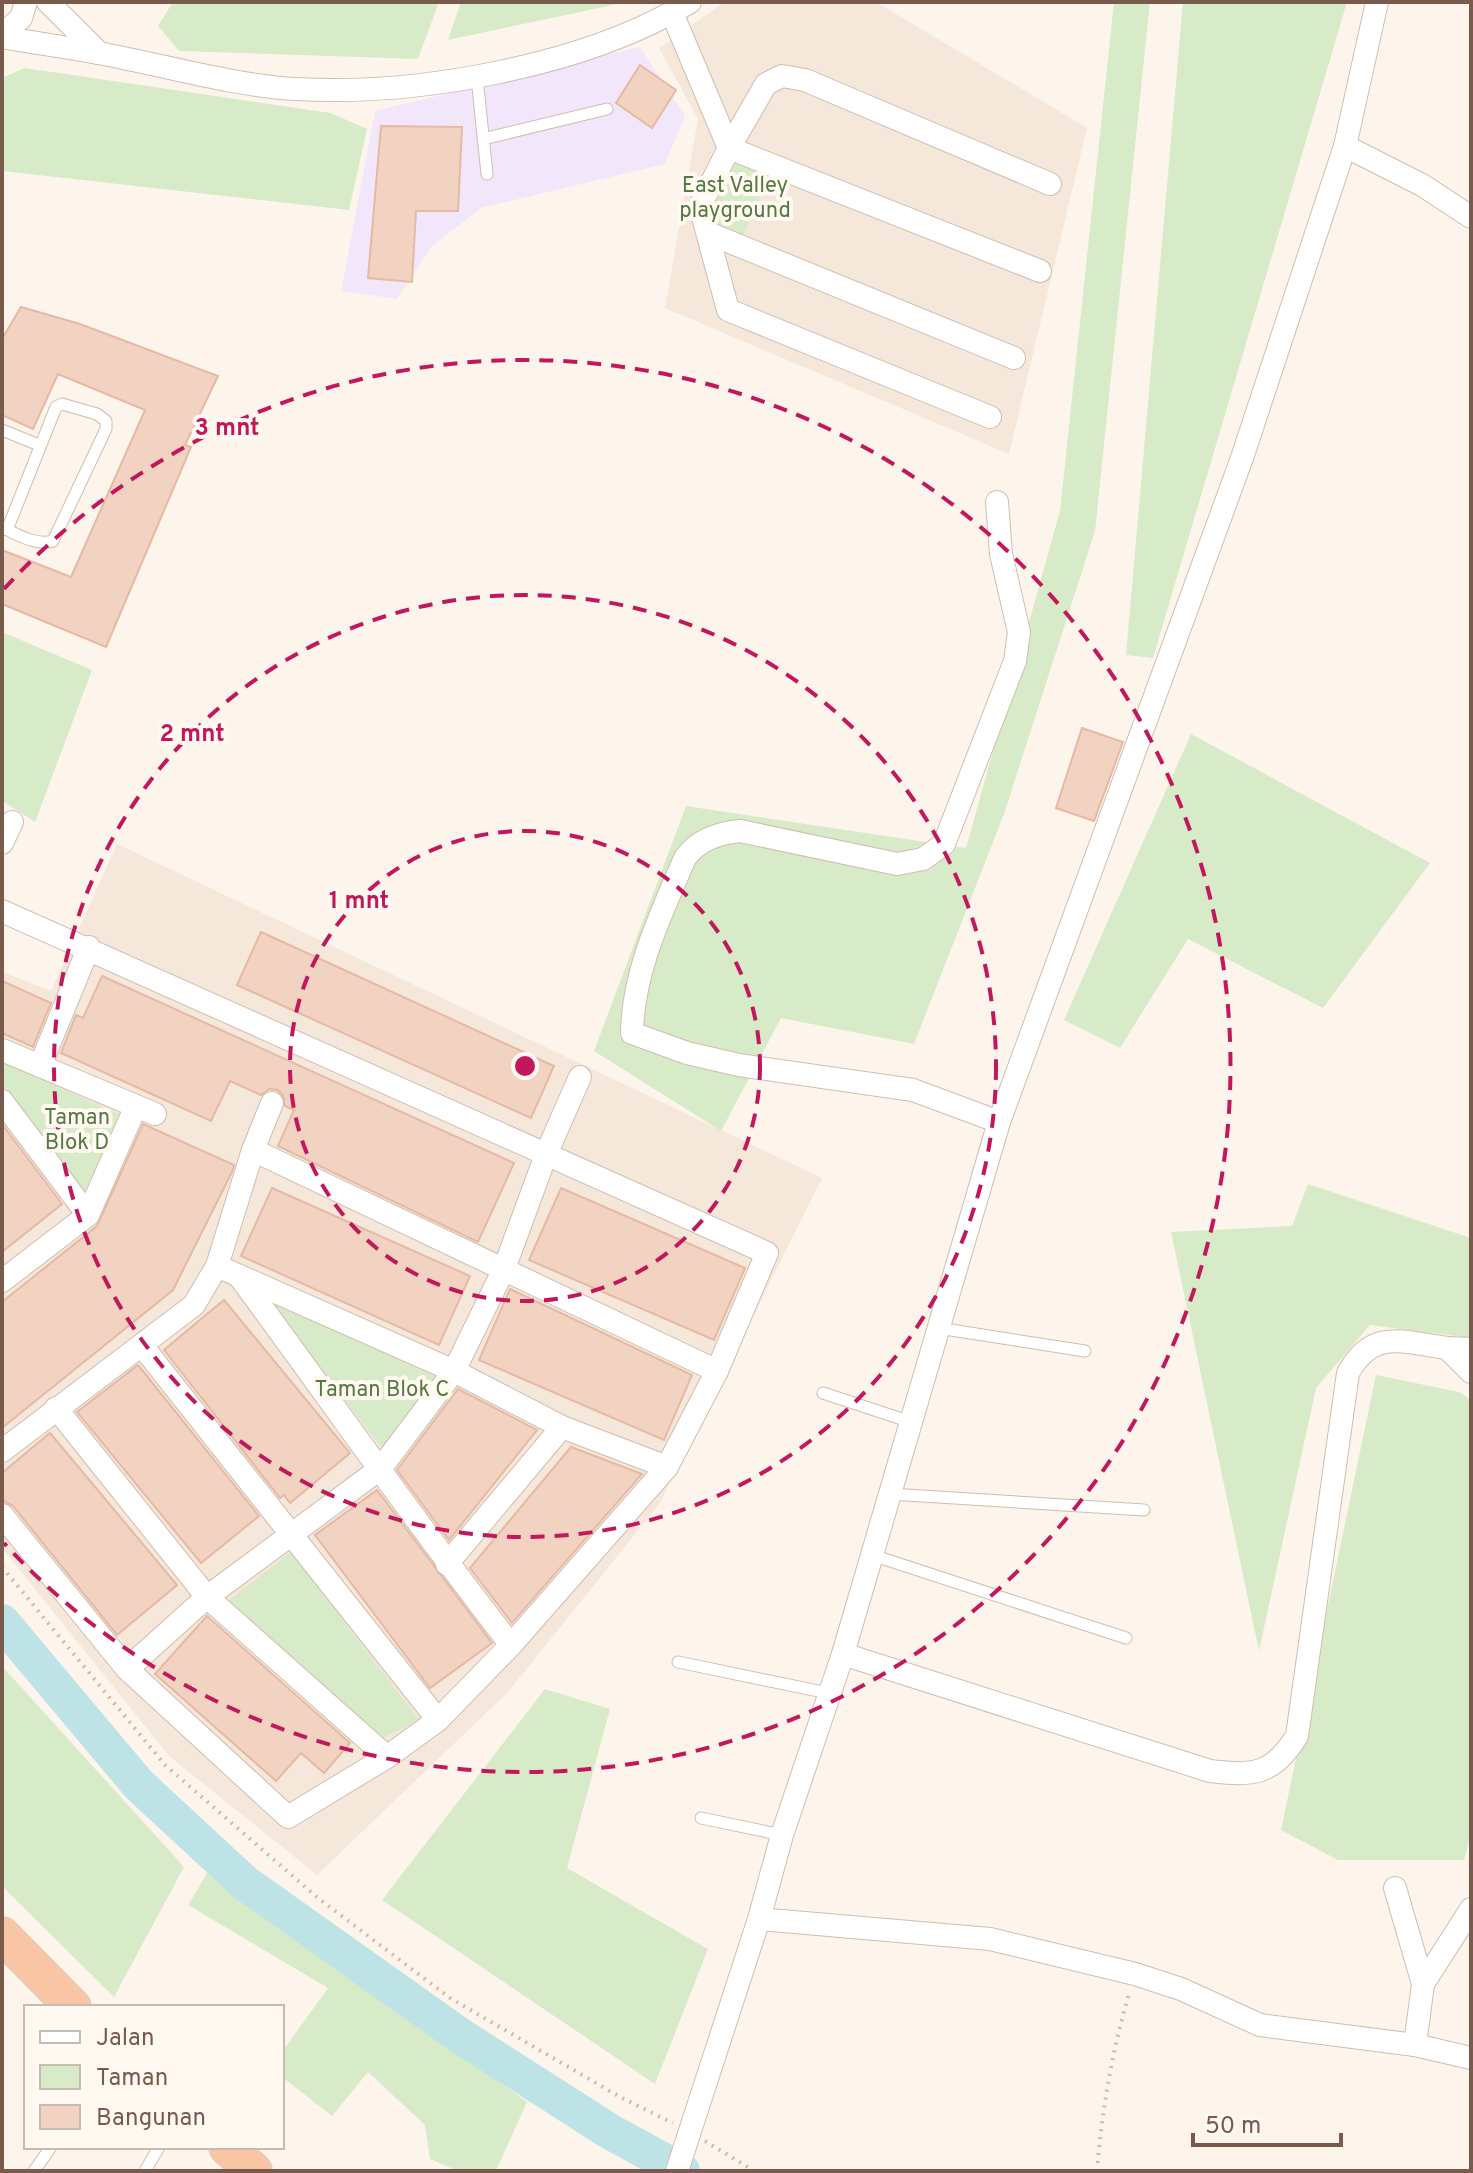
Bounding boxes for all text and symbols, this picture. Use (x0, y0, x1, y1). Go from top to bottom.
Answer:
park label: East Valley playground (679, 173, 791, 225)
text: 3 mnt (195, 414, 259, 444)
text: 2 mnt (159, 720, 225, 750)
text: 1 mnt (329, 887, 389, 917)
centre of rings (511, 1052, 539, 1080)
park label: Taman Blok D (44, 1105, 110, 1157)
park label: Taman Blok C (315, 1377, 449, 1404)
legend (24, 2005, 284, 2149)
text: Jalan (96, 2024, 154, 2054)
text: Taman (96, 2064, 168, 2094)
scale bar (1193, 2097, 1341, 2147)
text: Bangunan (96, 2104, 206, 2134)
text: 50 m (1205, 2112, 1261, 2142)

